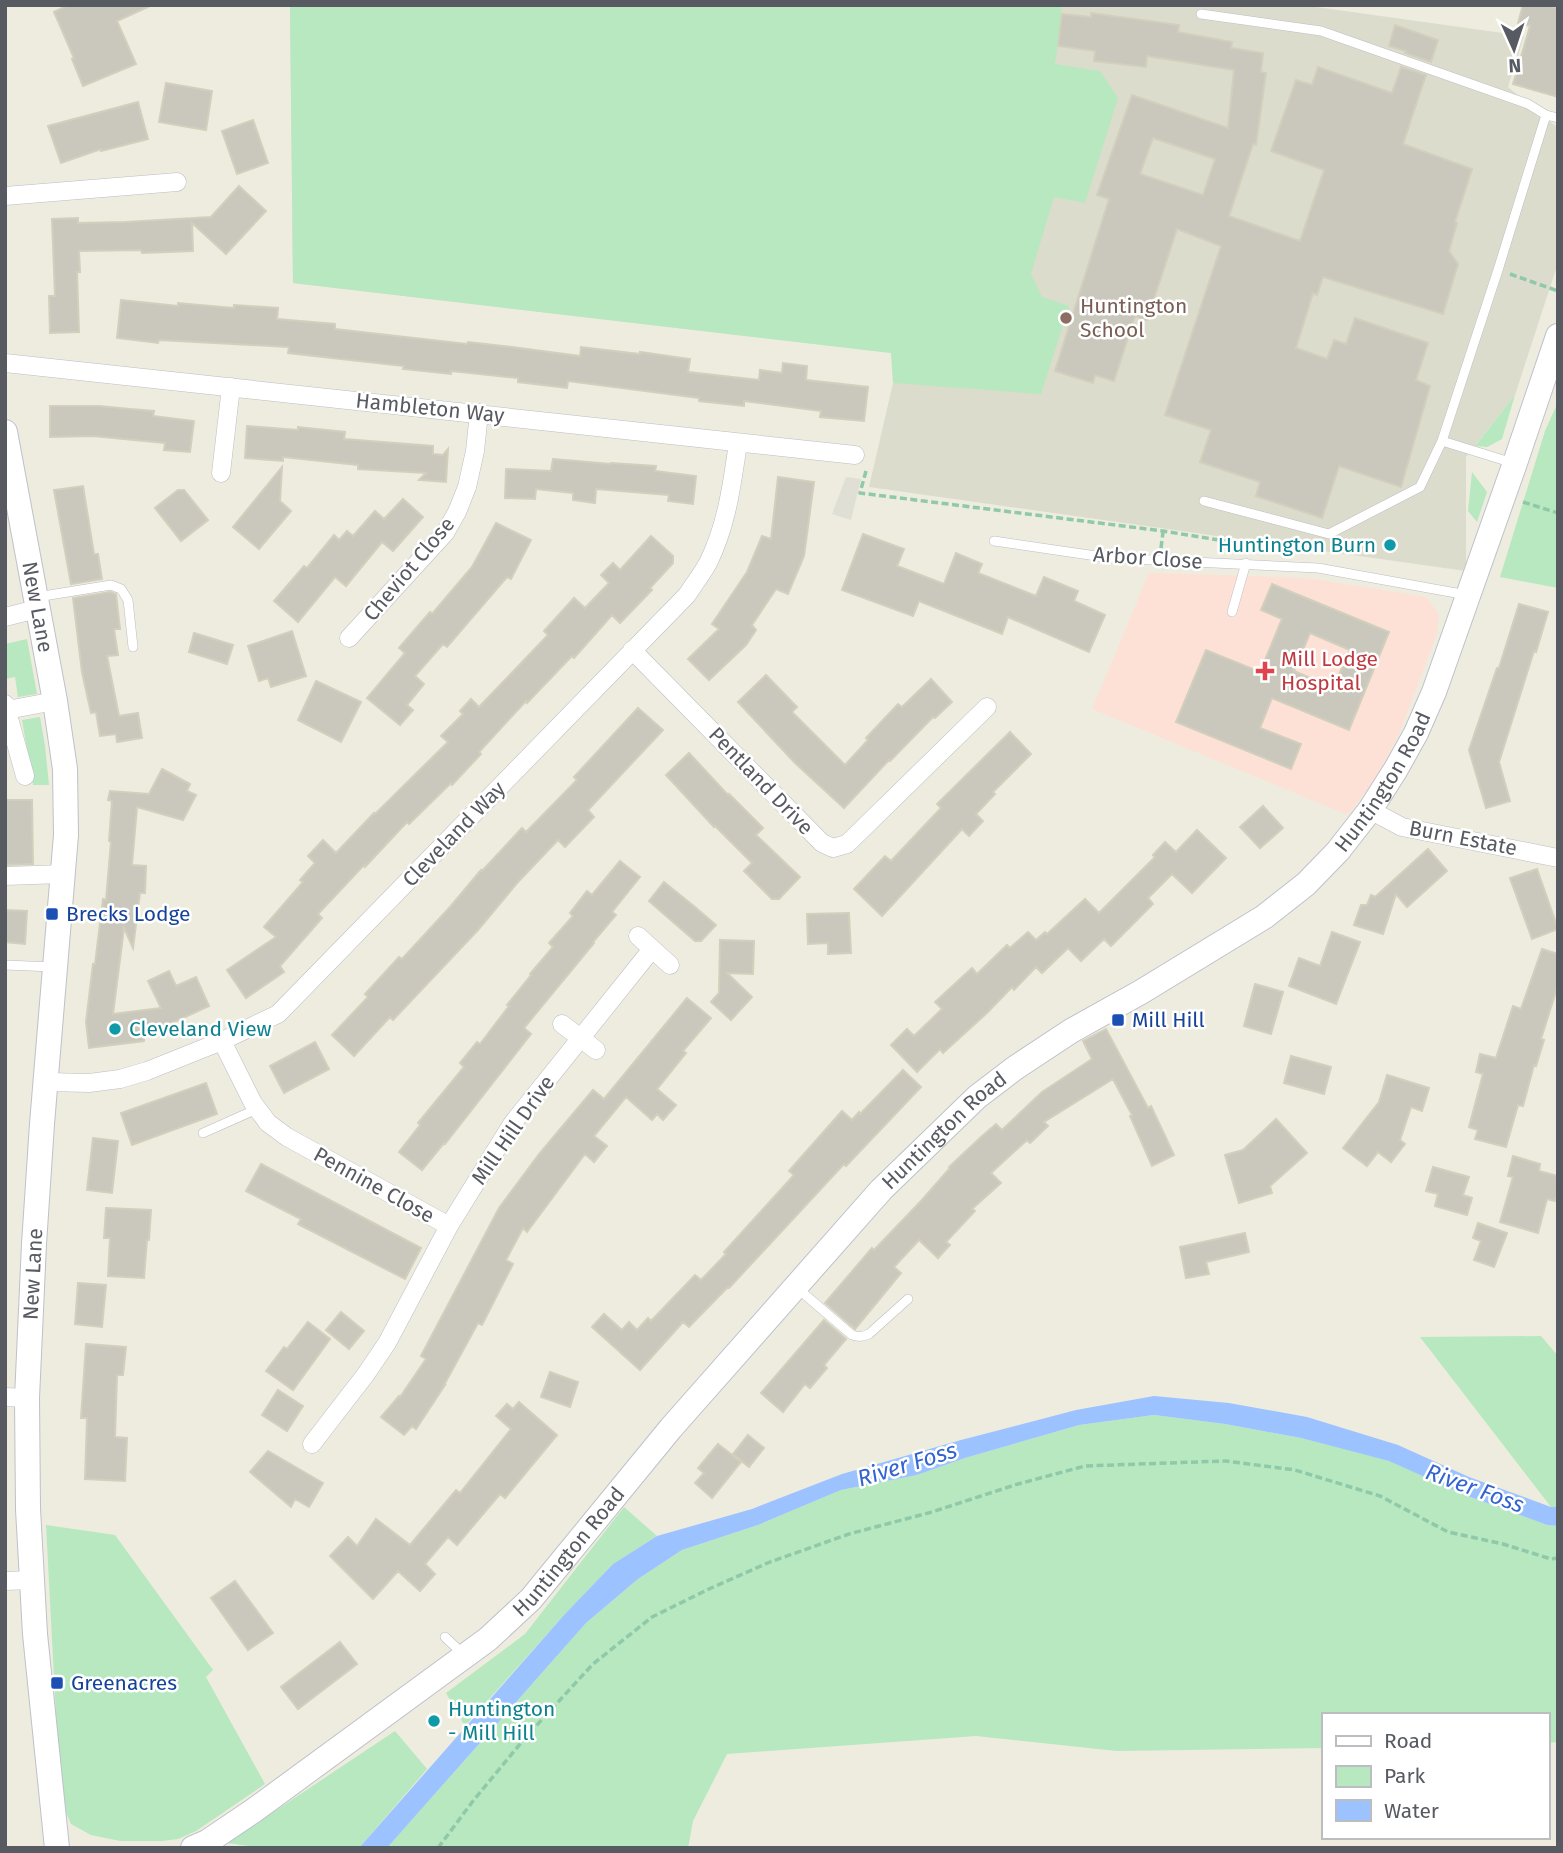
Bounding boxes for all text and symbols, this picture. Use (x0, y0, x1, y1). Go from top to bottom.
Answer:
north arrow (1479, 14, 1549, 84)
text: N (1508, 54, 1522, 77)
place label: Huntington School (1080, 293, 1187, 343)
marker: Huntington School (1058, 310, 1074, 326)
street label: Hambleton Way (354, 387, 506, 429)
street label: Cheviot Close (358, 512, 460, 626)
place label: Huntington Burn (1218, 532, 1376, 558)
marker: Huntington Burn (1382, 537, 1398, 553)
street label: Arbor Close (1092, 541, 1204, 575)
street label: New Lane (16, 559, 59, 655)
place label: Mill Lodge Hospital (1281, 646, 1378, 696)
marker: Mill Lodge Hospital (1255, 661, 1275, 681)
street label: Huntington Road (1329, 708, 1437, 857)
street label: Pentland Drive (703, 722, 819, 840)
street label: Cleveland Way (397, 775, 511, 892)
street label: Burn Estate (1407, 815, 1519, 861)
place label: Brecks Lodge (66, 901, 191, 927)
marker: Brecks Lodge (44, 906, 60, 922)
place label: Mill Hill (1132, 1007, 1205, 1033)
marker: Mill Hill (1110, 1012, 1126, 1028)
place label: Cleveland View (129, 1016, 272, 1042)
marker: Cleveland View (107, 1021, 123, 1037)
street label: Huntington Road (876, 1066, 1012, 1195)
street label: Mill Hill Drive (466, 1070, 560, 1190)
street label: Pennine Close (309, 1141, 439, 1229)
street label: New Lane (18, 1227, 48, 1321)
water label: River Foss (854, 1436, 960, 1492)
water label: River Foss (1422, 1457, 1528, 1519)
street label: Huntington Road (507, 1482, 630, 1622)
place label: Greenacres (71, 1670, 177, 1696)
marker: Greenacres (49, 1675, 65, 1691)
place label: Huntington - Mill Hill (448, 1696, 555, 1746)
marker: Huntington - Mill Hill (426, 1713, 442, 1729)
legend (1322, 1713, 1549, 1839)
text: Road (1384, 1728, 1432, 1754)
text: Park (1384, 1763, 1426, 1789)
text: Water (1384, 1798, 1439, 1824)

